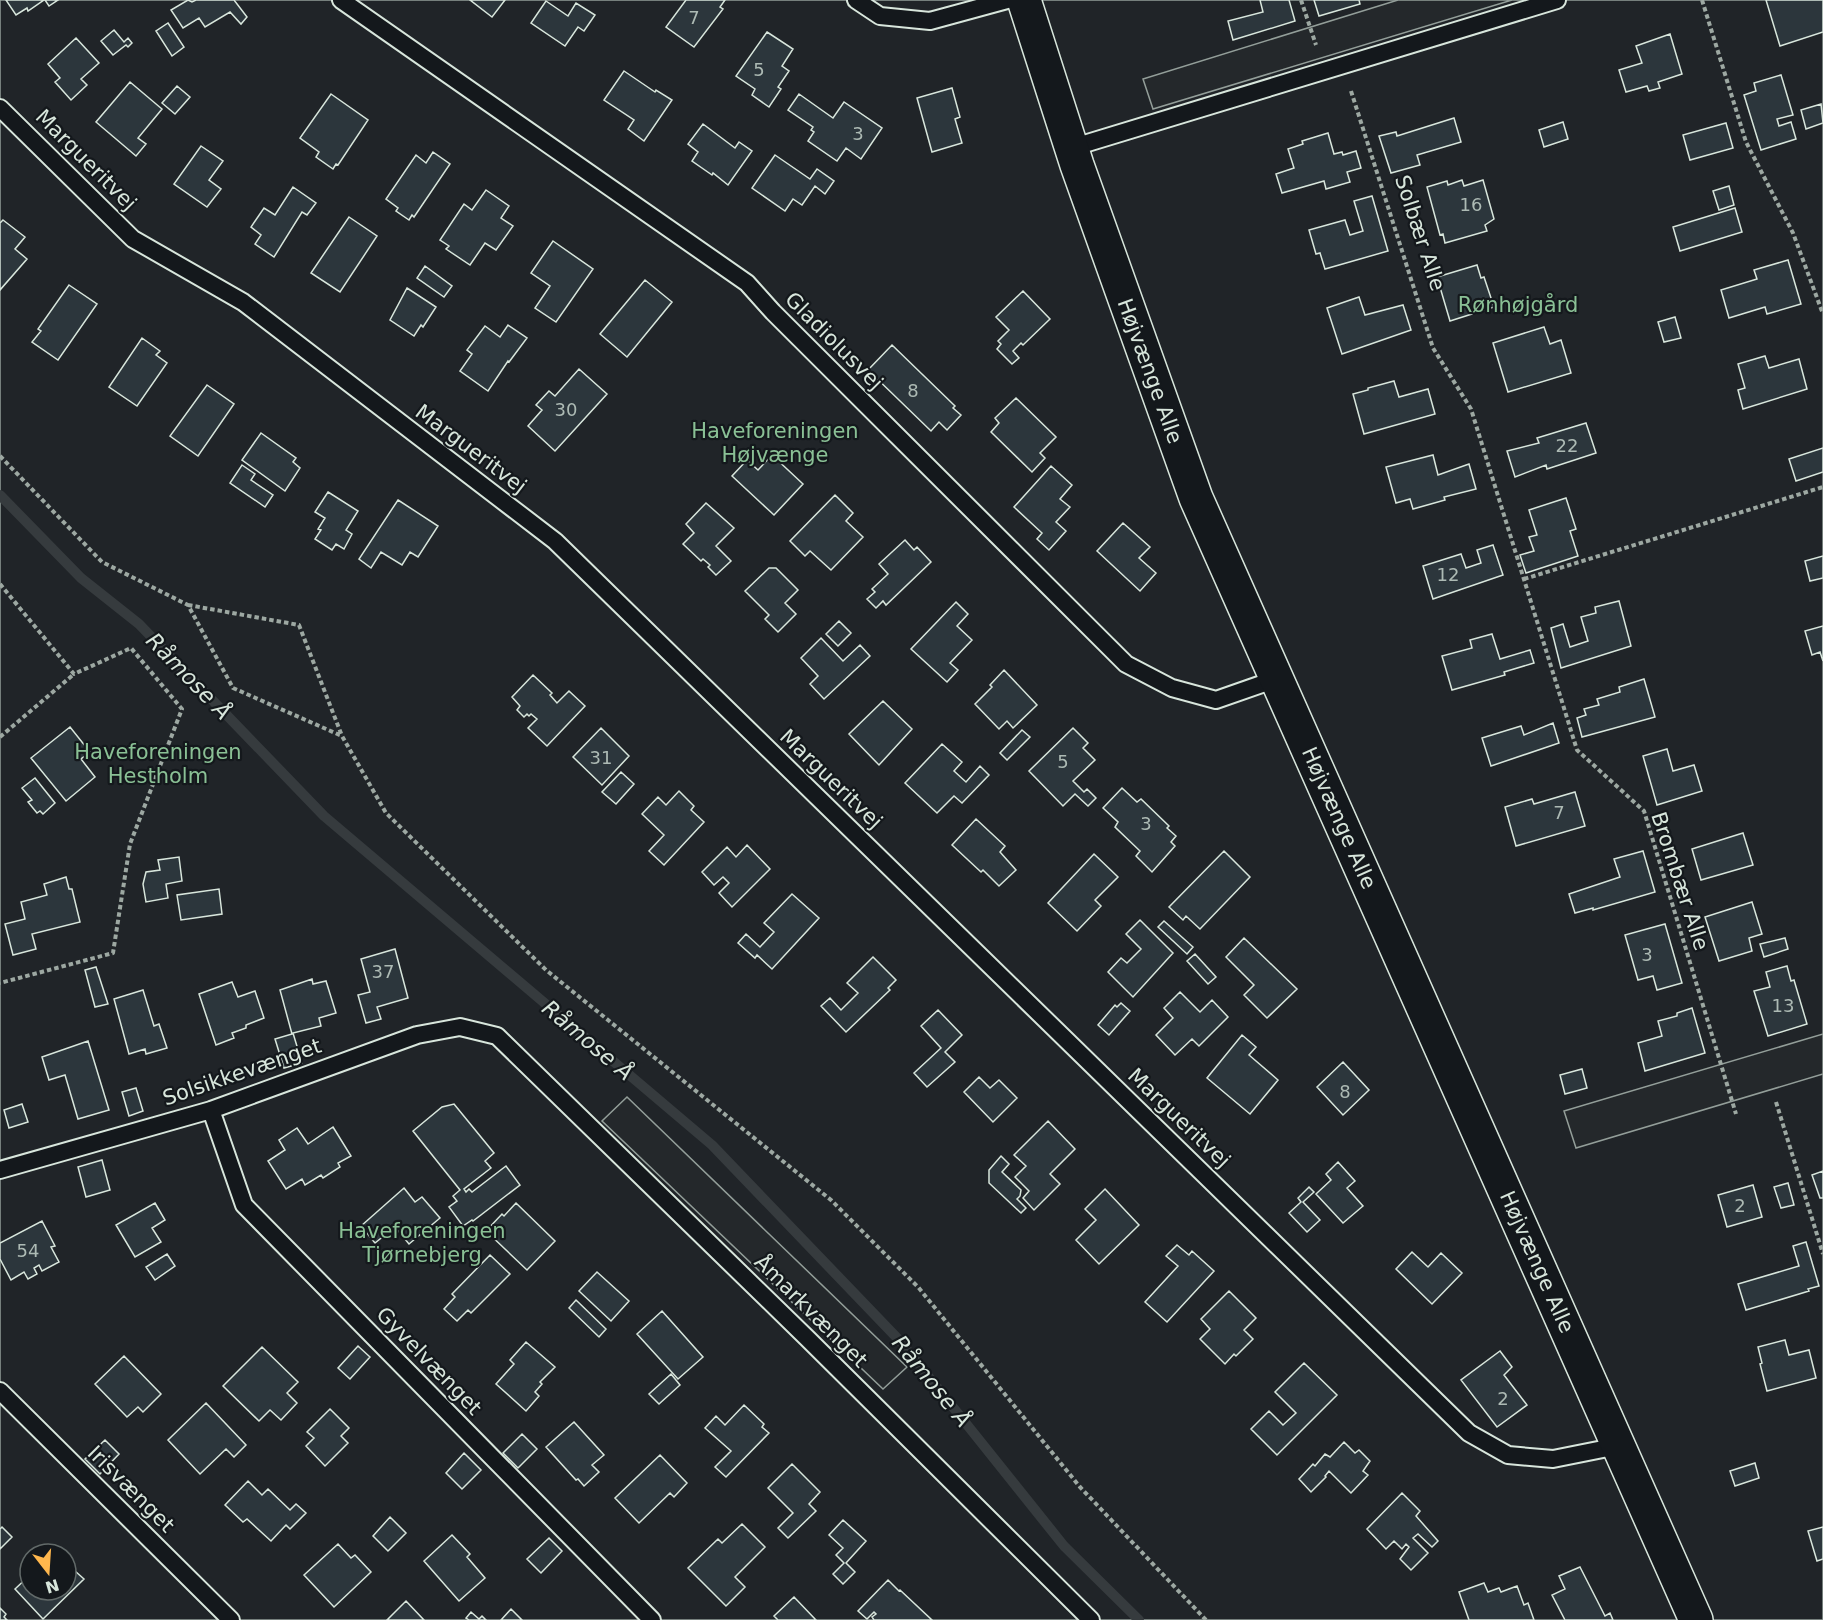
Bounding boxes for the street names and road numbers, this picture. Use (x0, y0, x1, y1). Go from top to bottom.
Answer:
street label: Margueritvej (31, 105, 141, 215)
street label: Solbær Alle (1390, 172, 1450, 294)
street label: Gladiolusvej (780, 287, 888, 395)
street label: Højvænge Alle (1113, 295, 1187, 447)
street label: Margueritvej (411, 399, 531, 499)
street label: Margueritvej (775, 724, 887, 834)
street label: Højvænge Alle (1297, 743, 1381, 893)
street label: Brombær Alle (1646, 809, 1714, 953)
street label: Solsikkevænget (160, 1034, 324, 1110)
street label: Margueritvej (1123, 1063, 1235, 1173)
street label: Højvænge Alle (1495, 1187, 1579, 1337)
street label: Åmarkvænget (750, 1248, 874, 1372)
street label: Gyvelvænget (371, 1302, 487, 1420)
street label: Irisvænget (83, 1441, 179, 1537)

